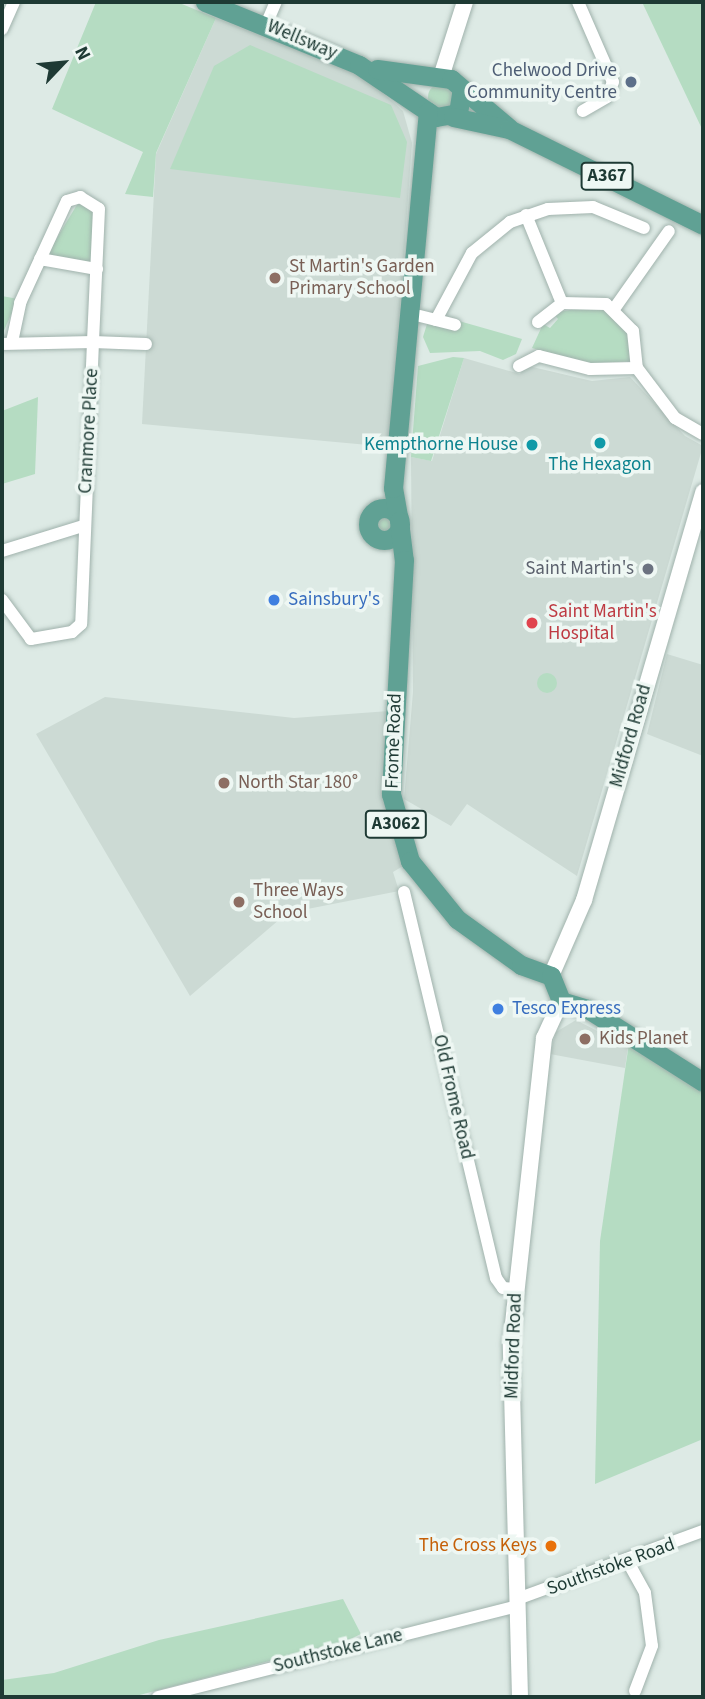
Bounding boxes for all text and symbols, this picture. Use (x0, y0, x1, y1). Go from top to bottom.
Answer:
street label: Wellsway (264, 15, 340, 65)
north arrow (28, 28, 98, 98)
text: N (67, 42, 97, 65)
place label: Chelwood Drive Community Centre (467, 60, 617, 104)
marker: Chelwood Drive Community Centre (623, 74, 639, 90)
road number: A367 (579, 162, 635, 190)
place label: St Martin's Garden Primary School (289, 256, 435, 300)
marker: St Martin's Garden Primary School (267, 270, 283, 286)
street label: Cranmore Place (74, 368, 104, 494)
place label: Kempthorne House (364, 434, 518, 456)
marker: The Hexagon (592, 435, 608, 451)
marker: Kempthorne House (524, 437, 540, 453)
place label: The Hexagon (548, 454, 652, 476)
place label: Saint Martin's (525, 558, 634, 580)
marker: Saint Martin's (640, 561, 656, 577)
place label: Sainsbury's (288, 589, 380, 611)
marker: Sainsbury's (266, 592, 282, 608)
place label: Saint Martin's Hospital (548, 601, 657, 645)
marker: Saint Martin's Hospital (522, 613, 542, 633)
street label: Midford Road (605, 682, 657, 790)
street label: Frome Road (381, 693, 407, 789)
place label: North Star 180° (238, 772, 358, 794)
marker: North Star 180° (216, 775, 232, 791)
road number: A3062 (364, 810, 428, 838)
place label: Three Ways School (253, 880, 344, 924)
marker: Three Ways School (231, 894, 247, 910)
place label: Tesco Express (512, 998, 621, 1020)
marker: Tesco Express (490, 1001, 506, 1017)
place label: Kids Planet (599, 1028, 688, 1050)
marker: Kids Planet (577, 1031, 593, 1047)
street label: Old Frome Road (428, 1032, 478, 1162)
street label: Midford Road (501, 1293, 527, 1399)
street label: Southstoke Road (544, 1533, 678, 1601)
place label: The Cross Keys (419, 1535, 537, 1557)
marker: The Cross Keys (543, 1538, 559, 1554)
street label: Southstoke Lane (271, 1624, 405, 1678)

